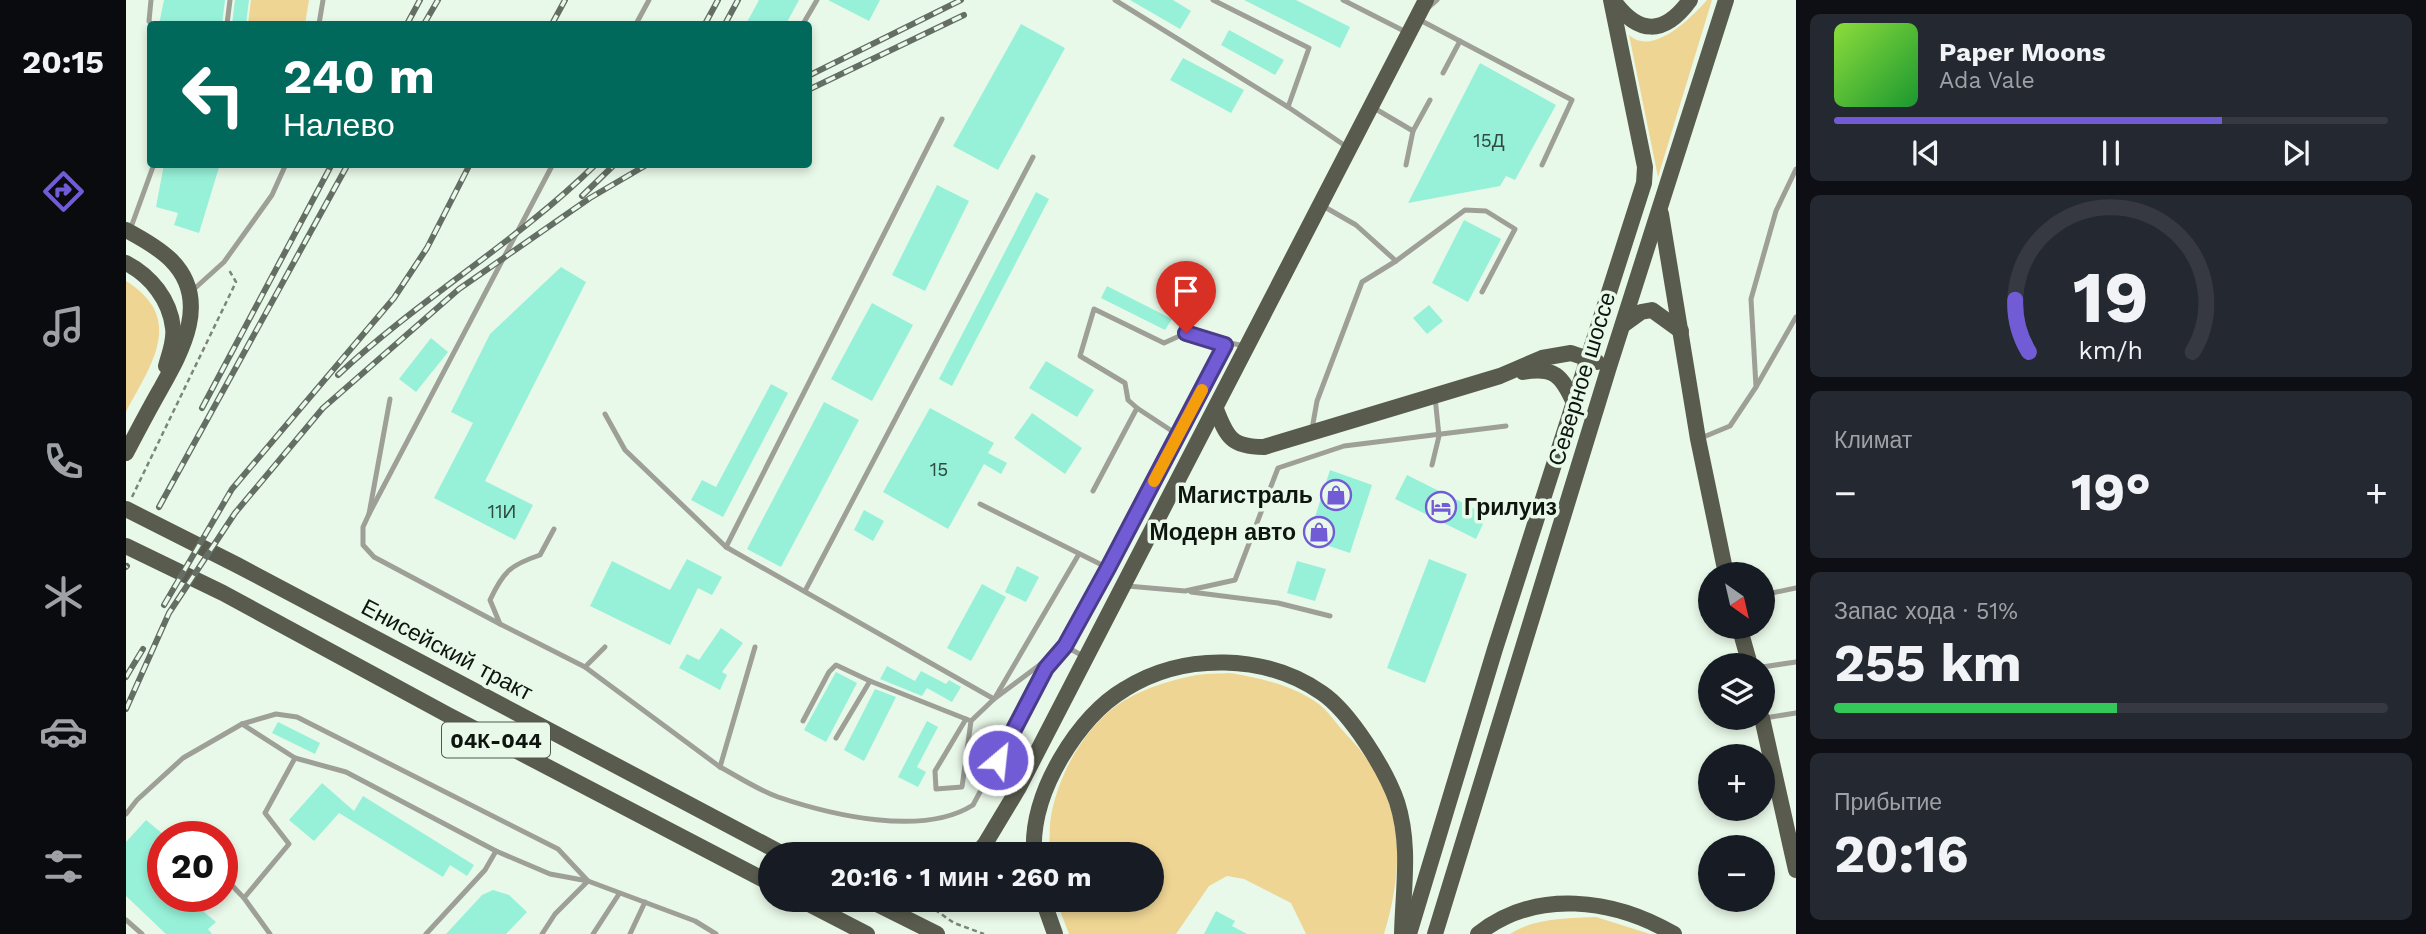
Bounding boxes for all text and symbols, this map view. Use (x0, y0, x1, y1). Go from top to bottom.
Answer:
text: Paper Moons (1939, 37, 2106, 67)
text: 20:15 (22, 43, 104, 81)
text: 240 m (283, 47, 435, 105)
icon: left (168, 49, 259, 140)
text: Ada Vale (1939, 67, 2035, 94)
text: Налево (283, 106, 395, 144)
house number: 15Д (1473, 129, 1505, 152)
icon: previous (1907, 134, 1945, 172)
icon: pause (2092, 134, 2130, 172)
icon: next (2277, 134, 2315, 172)
icon: directions (39, 167, 88, 216)
text: 19 (2073, 254, 2149, 340)
pin (1156, 261, 1216, 333)
icon: arrive (1167, 272, 1205, 310)
street label: Северное шоссе (1543, 289, 1621, 469)
icon: music (39, 302, 88, 351)
text: km/h (2079, 336, 2143, 365)
text: Климат (1834, 427, 1912, 454)
icon: phone (39, 437, 88, 486)
house number: 15 (930, 458, 948, 481)
text: 19° (2071, 462, 2151, 523)
text: − (1834, 471, 1857, 515)
text: + (2365, 471, 2388, 515)
shop icon: Магистраль (1319, 478, 1353, 512)
place label: Магистраль (1177, 482, 1313, 509)
hotel icon: Грилуиз (1424, 490, 1458, 524)
place label: Грилуиз (1464, 494, 1557, 521)
house number: 11И (488, 500, 516, 523)
shop icon: Модерн авто (1302, 515, 1336, 549)
place label: Модерн авто (1150, 519, 1296, 546)
north arrow (1698, 562, 1774, 639)
map controls (1698, 562, 1775, 912)
icon: climate (39, 572, 88, 621)
street label: Енисейский тракт (357, 593, 538, 707)
text: Запас хода · 51% (1834, 598, 2018, 625)
text: 255 km (1834, 633, 2022, 694)
button: layers (1698, 653, 1775, 730)
icon: car (39, 707, 88, 756)
road number: 04К-044 (442, 722, 550, 758)
position arrow (961, 723, 1035, 797)
button: + (1698, 744, 1775, 821)
text: Прибытие (1834, 789, 1942, 816)
speed limit sign: 20 (147, 821, 238, 912)
text: 20:16 (1834, 824, 1969, 885)
button: − (1698, 835, 1775, 912)
icon: filters (39, 842, 88, 891)
text: 20:16 · 1 мин · 260 m (831, 862, 1091, 892)

